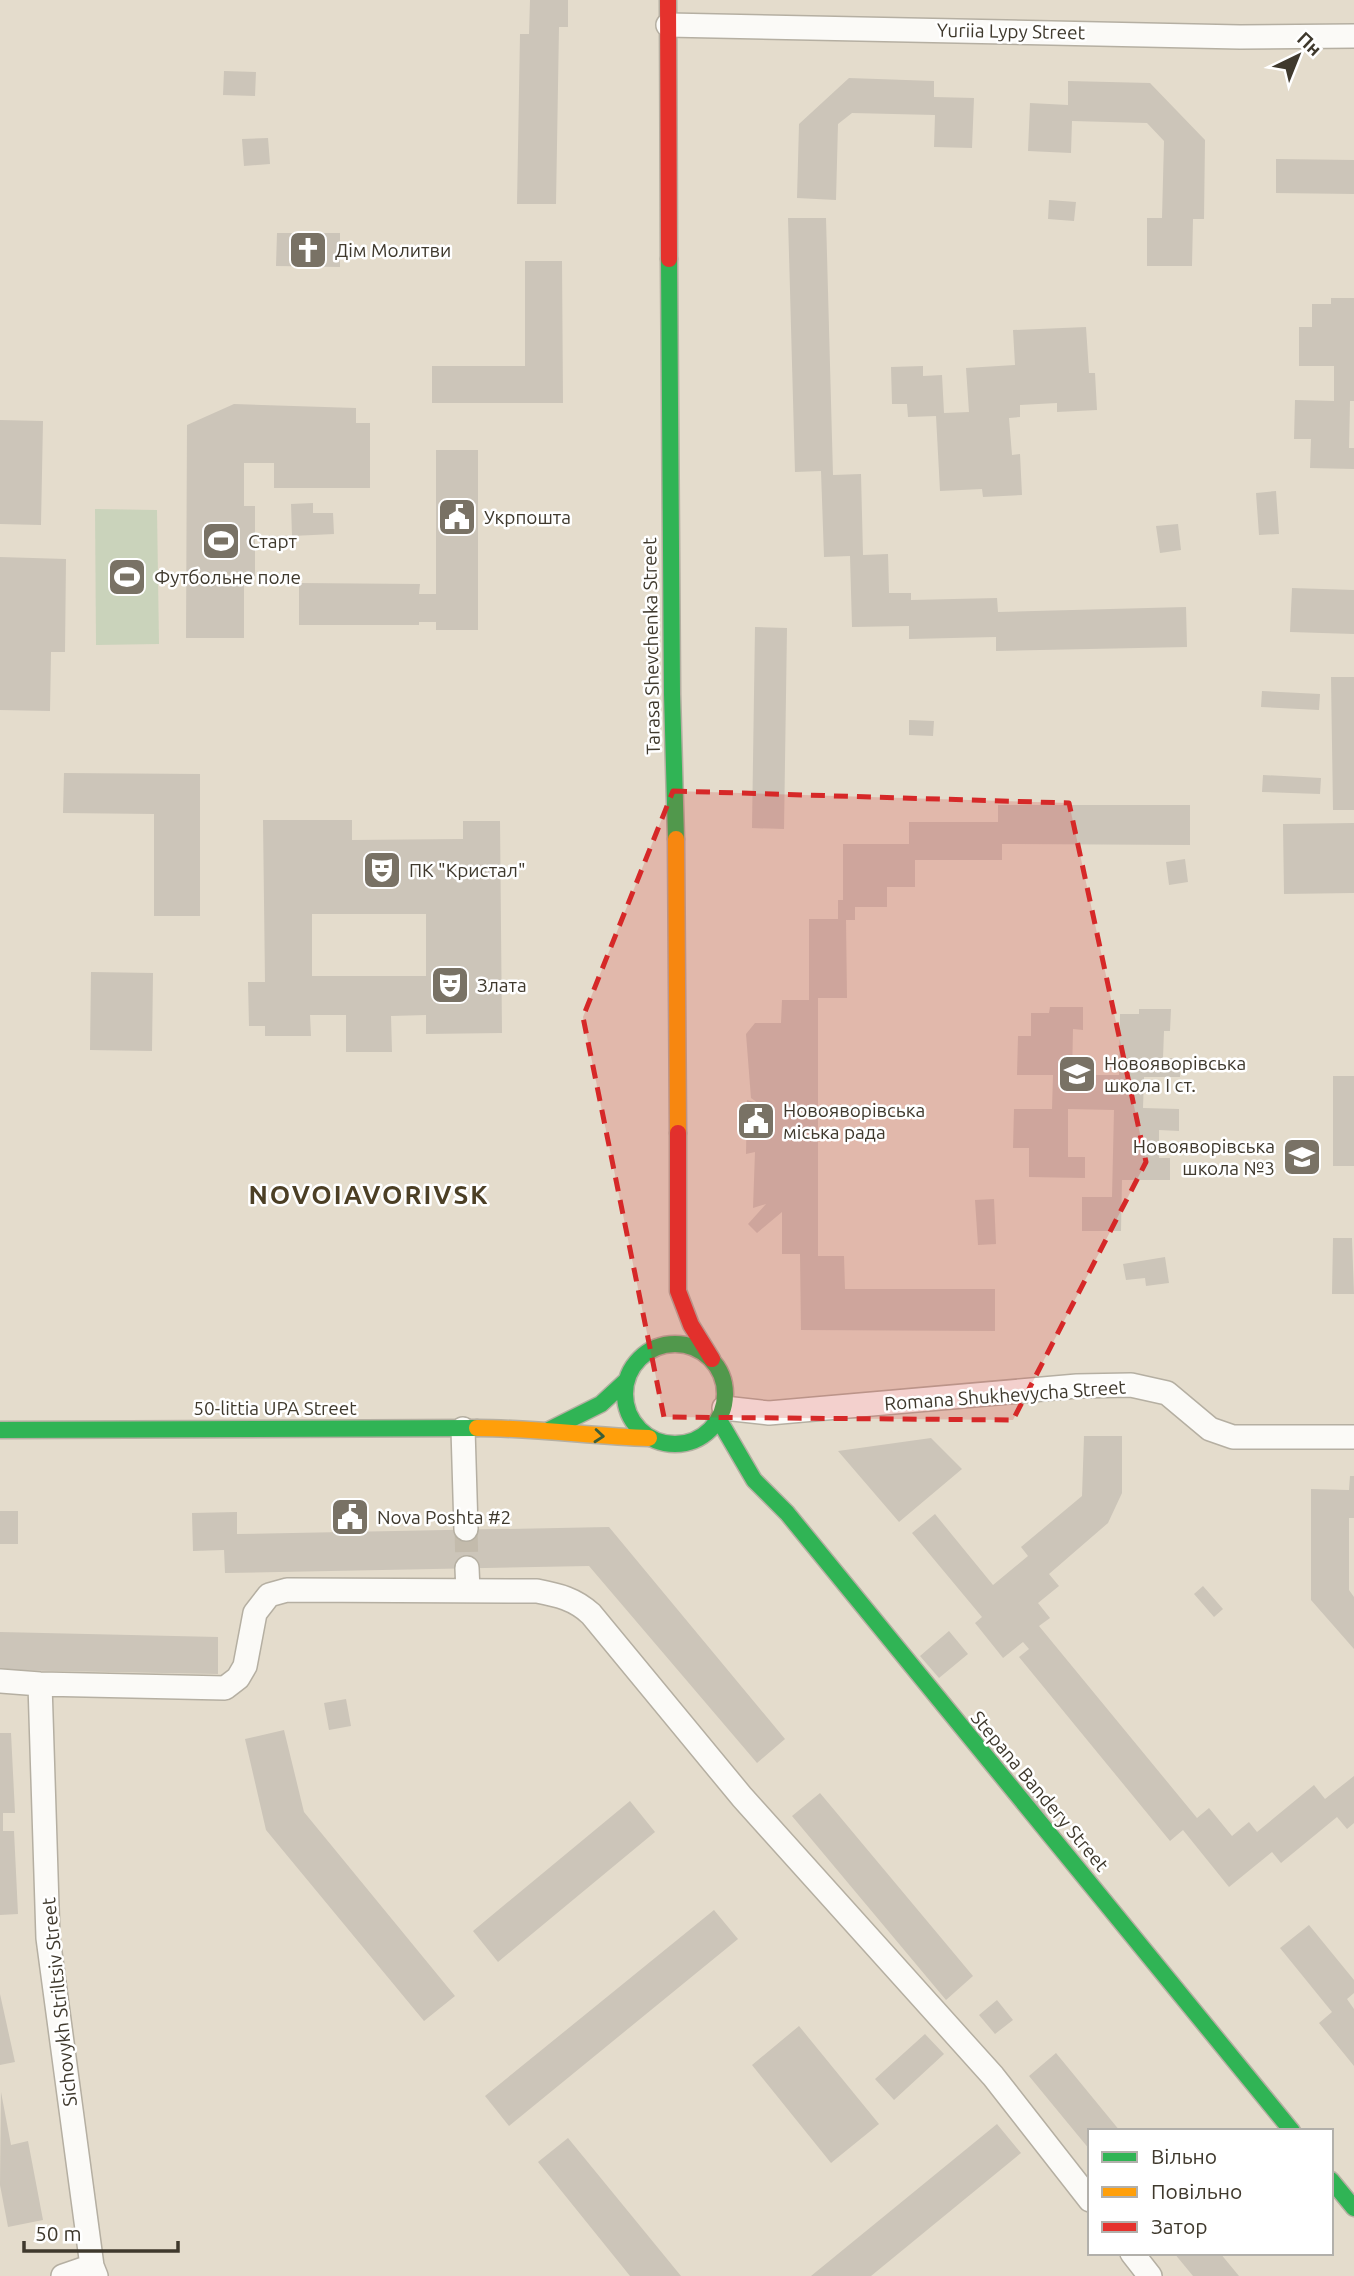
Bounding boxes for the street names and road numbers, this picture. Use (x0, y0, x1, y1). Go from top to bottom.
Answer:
street label: Yuriia Lypy Street (937, 19, 1086, 43)
street label: Tarasa Shevchenka Street (638, 537, 664, 755)
street label: Romana Shukhevycha Street (883, 1376, 1127, 1414)
street label: 50-littia UPA Street (193, 1397, 357, 1419)
street label: Stepana Bandery Street (967, 1706, 1114, 1876)
street label: Sichovykh Striltsiv Street (37, 1896, 81, 2108)

